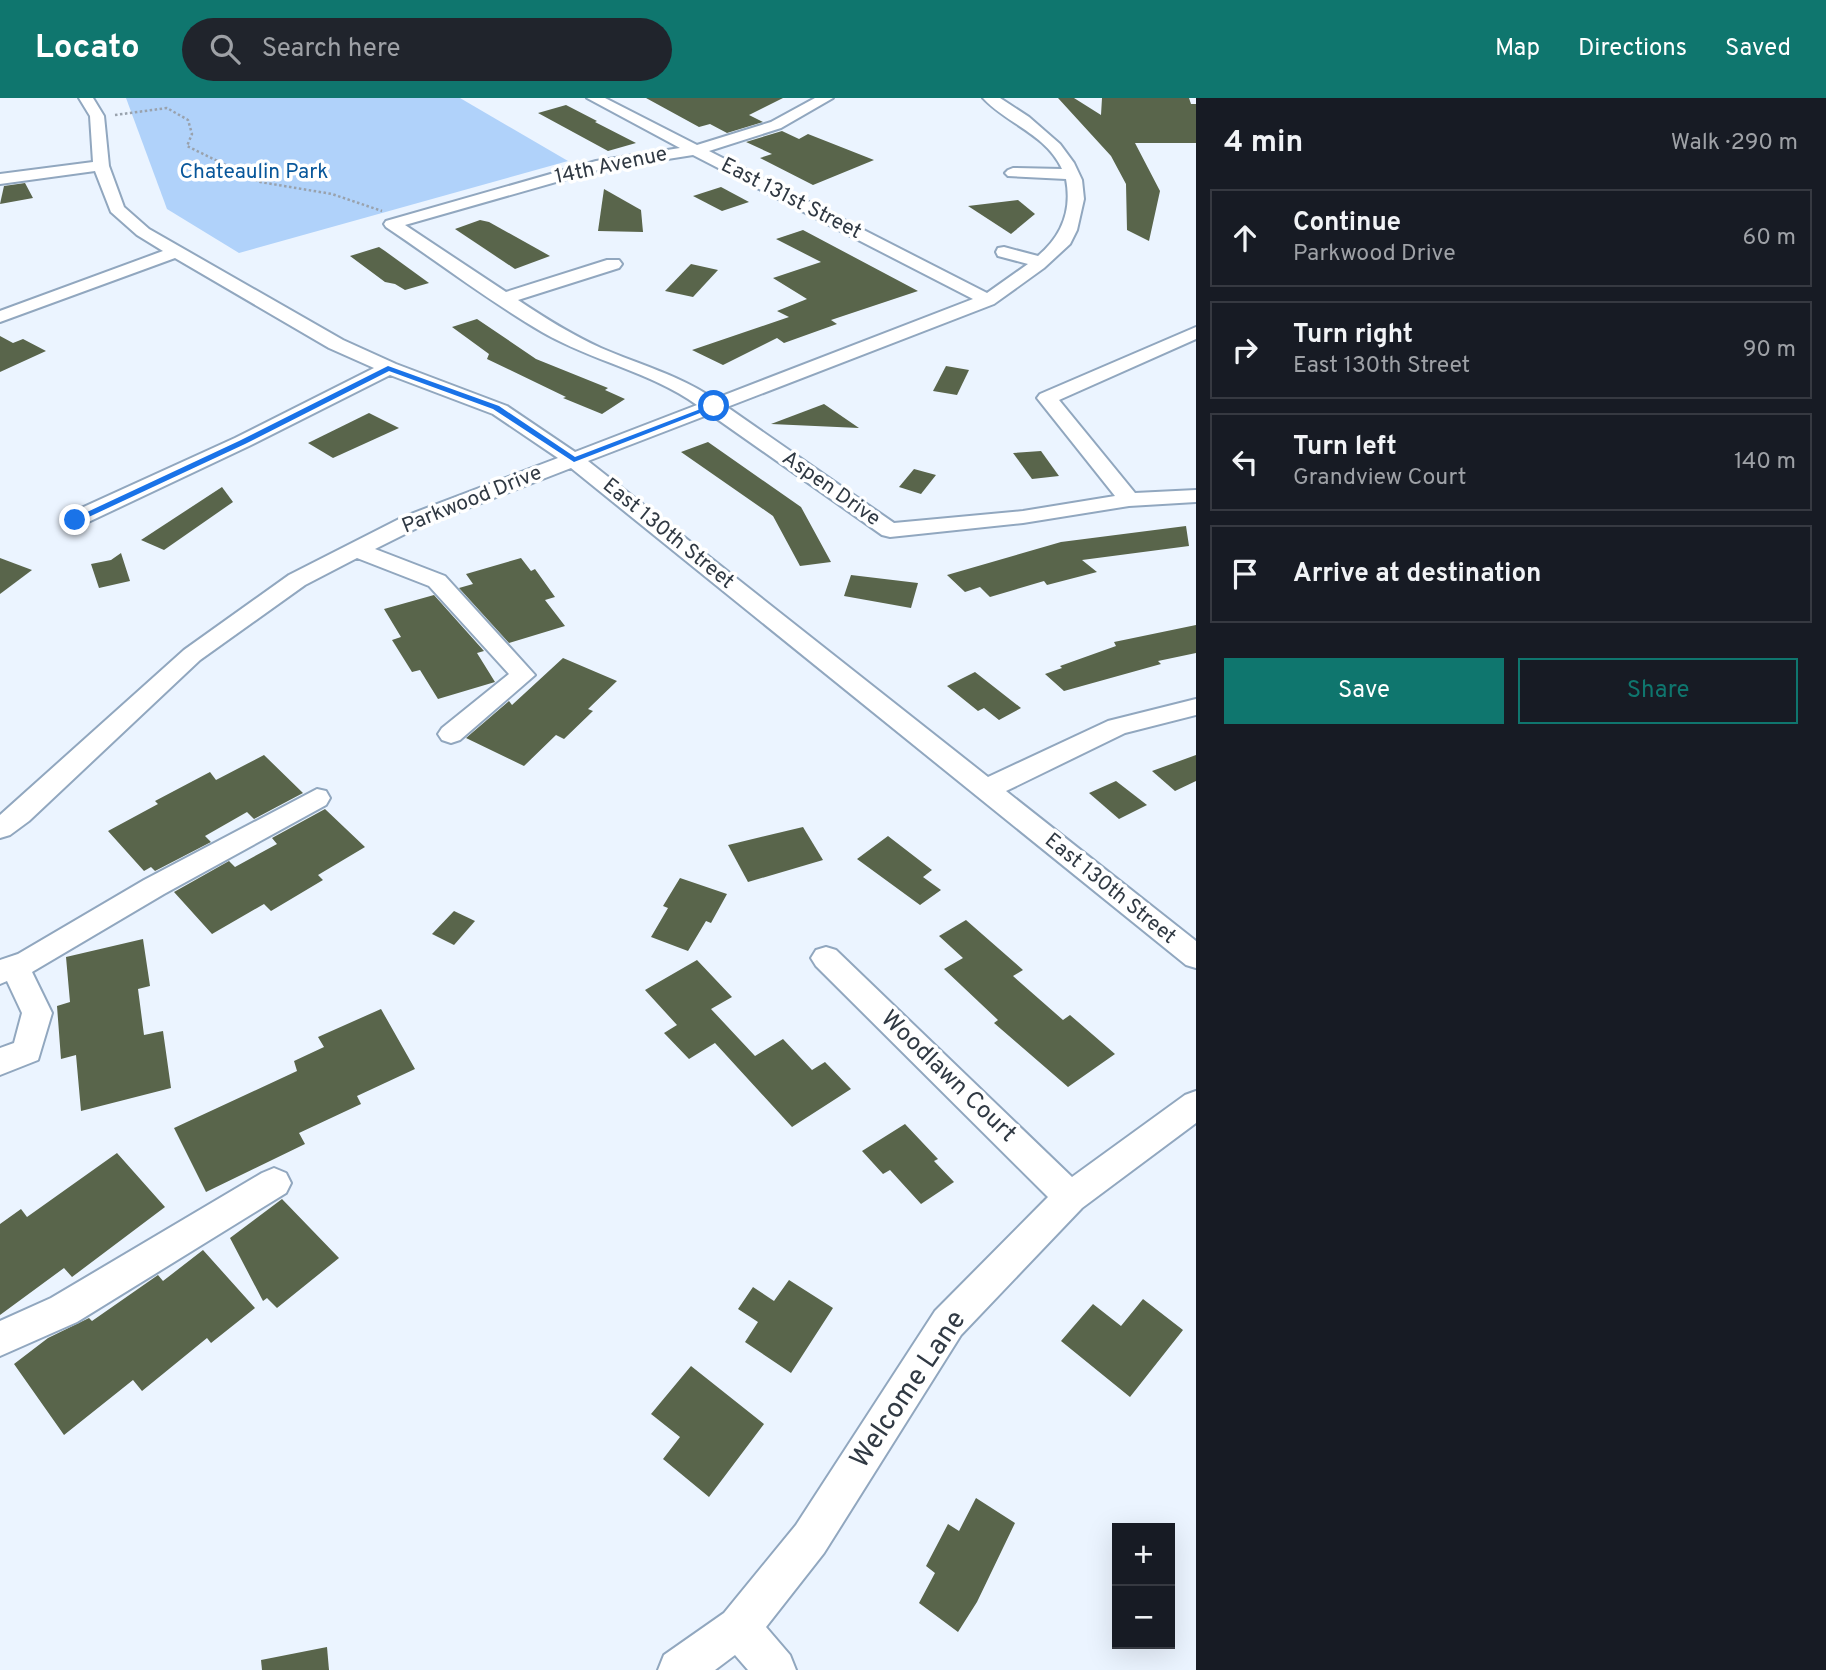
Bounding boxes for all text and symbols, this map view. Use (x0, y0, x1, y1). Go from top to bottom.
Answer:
search box (182, 18, 672, 81)
text: Locato (35, 28, 140, 70)
icon: search (206, 30, 244, 68)
text: Search here (262, 33, 401, 66)
text: Map (1495, 34, 1540, 64)
text: Directions (1578, 34, 1687, 64)
text: Saved (1725, 34, 1791, 64)
text: 4 min (1224, 125, 1303, 162)
text: Walk · 290 m (1671, 129, 1798, 158)
street label: 14th Avenue (552, 141, 670, 191)
street label: East 131st Street (716, 152, 866, 246)
park label: Chateaulin Park (180, 159, 328, 186)
text: Continue (1293, 207, 1401, 240)
icon: ahead (1226, 219, 1264, 257)
text: 60 m (1743, 224, 1796, 253)
text: Parkwood Drive (1293, 240, 1456, 269)
text: Turn right (1293, 319, 1413, 352)
icon: right (1226, 331, 1264, 369)
text: 90 m (1743, 336, 1796, 365)
text: East 130th Street (1293, 352, 1470, 381)
route start (698, 390, 729, 421)
text: Turn left (1293, 431, 1397, 464)
icon: left (1226, 443, 1264, 481)
street label: Aspen Drive (776, 445, 886, 533)
text: 140 m (1734, 448, 1796, 477)
street label: Parkwood Drive (398, 460, 546, 540)
text: Grandview Court (1293, 464, 1466, 493)
street label: East 130th Street (597, 473, 739, 595)
route end (59, 504, 90, 535)
icon: arrive (1226, 555, 1264, 593)
text: Arrive at destination (1293, 558, 1541, 591)
button: Save (1224, 658, 1504, 724)
button: Share (1518, 658, 1798, 724)
street label: East 130th Street (1039, 828, 1181, 950)
street label: Woodlawn Court (874, 1005, 1022, 1149)
street label: Welcome Lane (843, 1304, 975, 1476)
map controls (1112, 1523, 1175, 1649)
button: + (1112, 1523, 1175, 1586)
button: − (1112, 1586, 1175, 1649)

